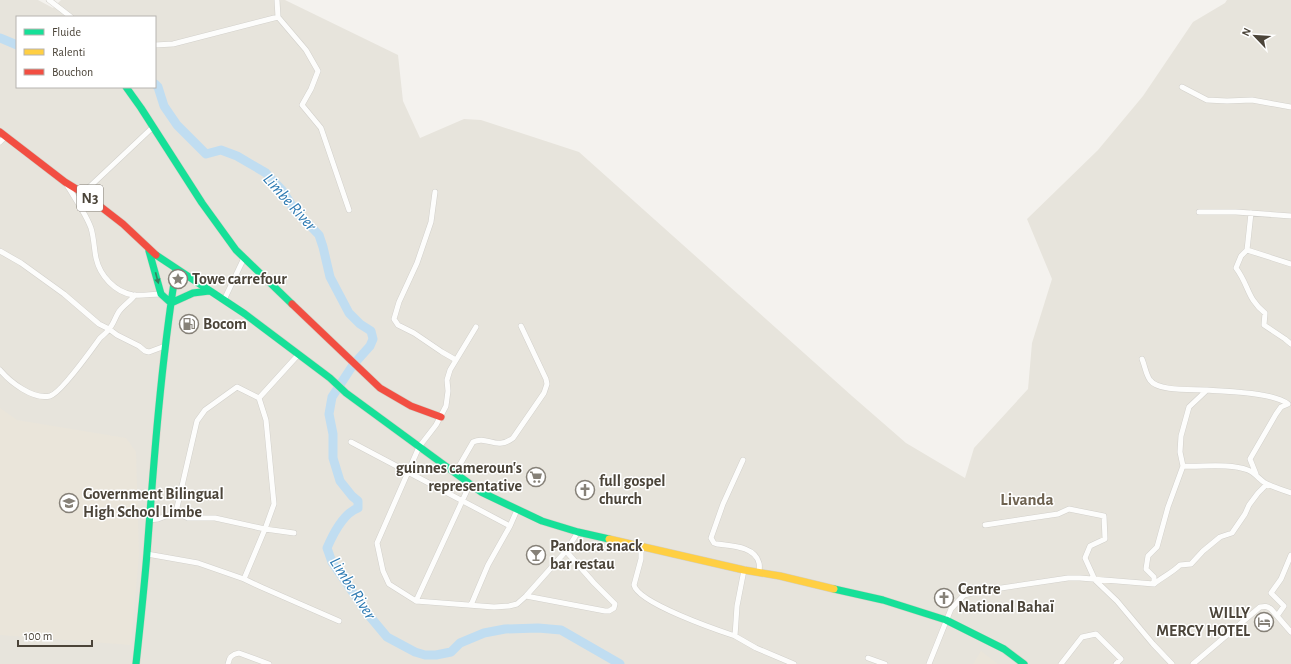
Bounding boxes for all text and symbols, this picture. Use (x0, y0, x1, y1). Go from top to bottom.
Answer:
legend (16, 16, 156, 88)
north arrow (1235, 16, 1275, 56)
text: Fluide (52, 26, 81, 38)
text: N (1240, 26, 1253, 38)
text: Ralenti (52, 46, 85, 58)
text: Bouchon (52, 66, 93, 78)
water label: Limbe River (260, 170, 320, 234)
road number: N3 (77, 185, 103, 211)
place icon: Towe carrefour (167, 268, 189, 290)
place label: Towe carrefour (192, 271, 287, 287)
one-way arrow (154, 272, 160, 284)
fuel station icon: Bocom (178, 313, 200, 335)
place label: Bocom (203, 316, 247, 332)
place label: guinnes cameroun's representative (396, 460, 522, 494)
supermarket icon: guinnes cameroun's representative (525, 466, 547, 488)
place label: full gospel church (599, 473, 665, 507)
church icon: full gospel church (574, 479, 596, 501)
place label: Government Bilingual High School Limbe (83, 486, 224, 520)
district label: Livanda (1000, 491, 1054, 508)
school or university icon: Government Bilingual High School Limbe (58, 492, 80, 514)
place label: Pandora snack bar restau (550, 538, 643, 572)
bar icon: Pandora snack bar restau (525, 544, 547, 566)
water label: Limbe River (327, 554, 380, 623)
place label: Centre National Bahaï (958, 581, 1055, 615)
church icon: Centre National Bahaï (933, 587, 955, 609)
place label: WILLY MERCY HOTEL (1156, 605, 1250, 639)
hotel icon: WILLY MERCY HOTEL (1253, 611, 1275, 633)
scale bar (18, 622, 92, 648)
text: 100 m (24, 630, 52, 642)

